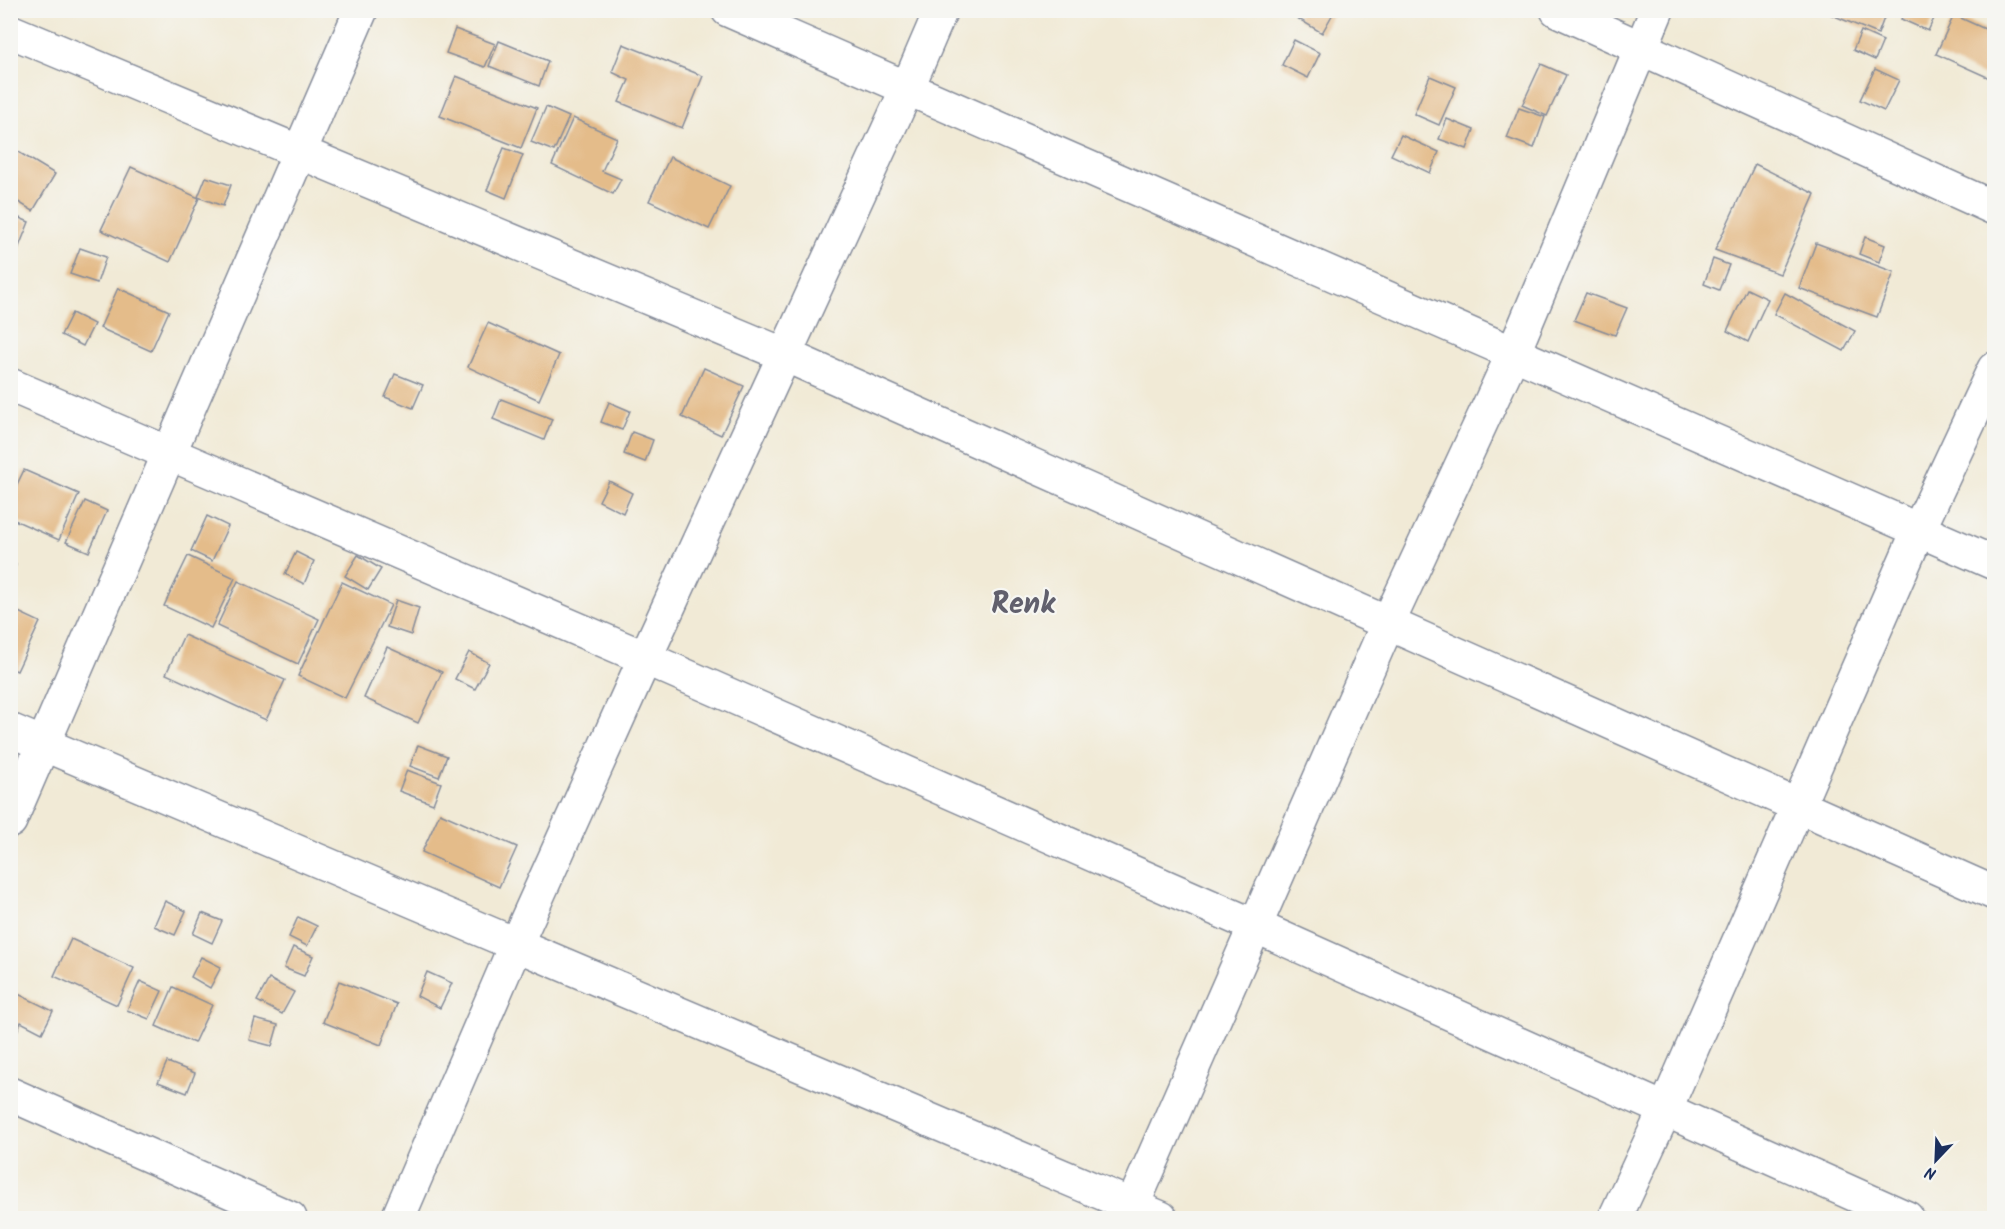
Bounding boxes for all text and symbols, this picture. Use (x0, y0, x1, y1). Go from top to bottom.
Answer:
district label: Renk (991, 581, 1056, 629)
north arrow (1906, 1130, 1966, 1190)
text: N (1921, 1159, 1940, 1186)

